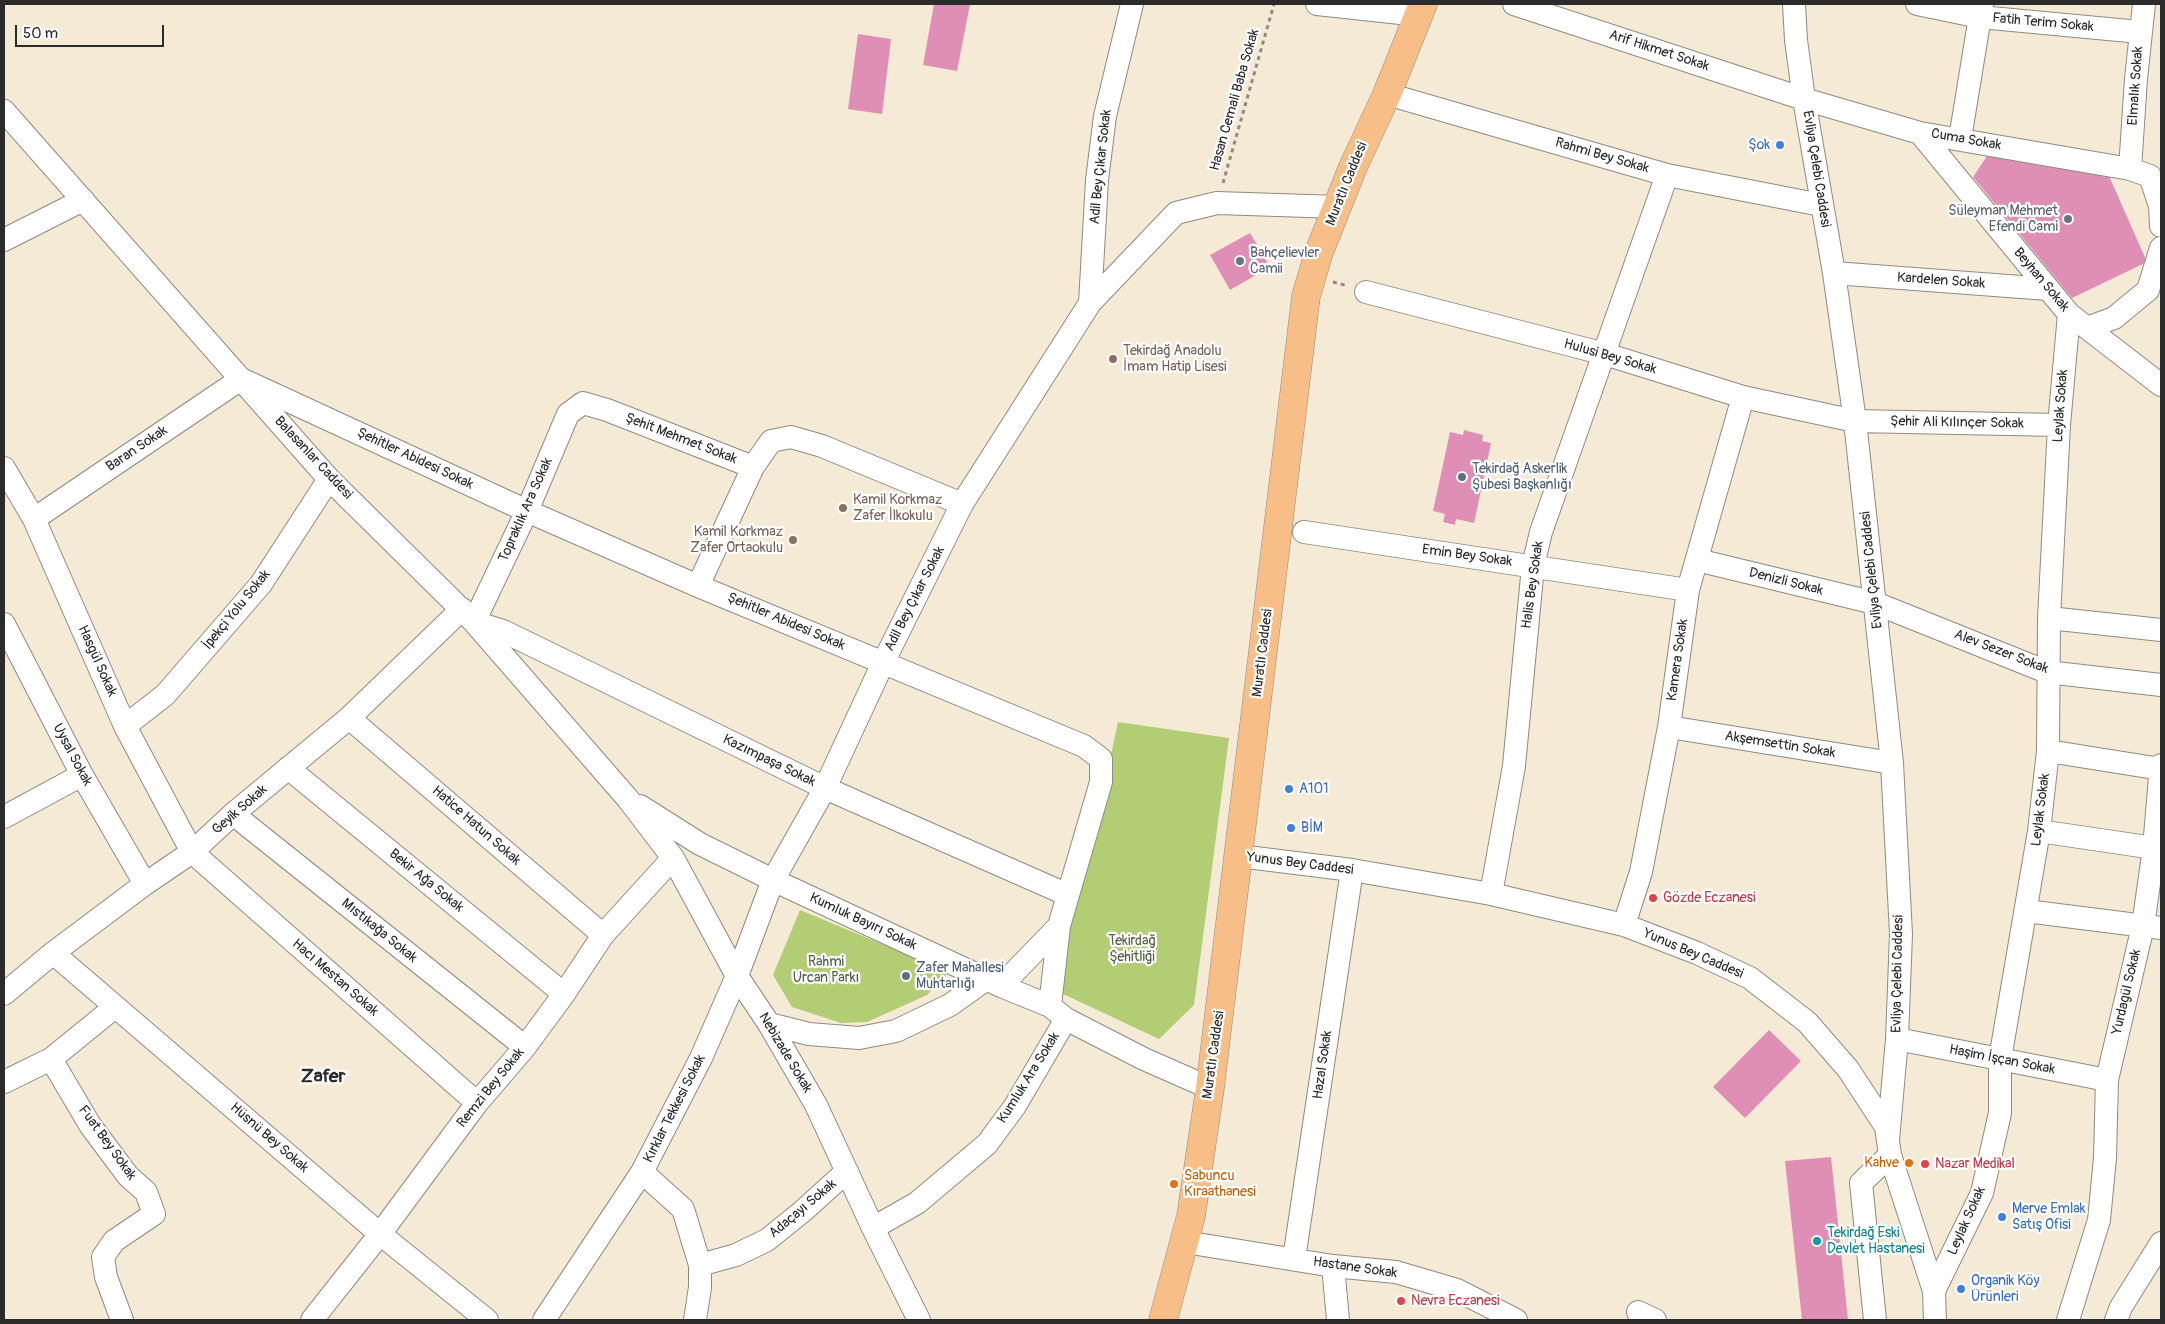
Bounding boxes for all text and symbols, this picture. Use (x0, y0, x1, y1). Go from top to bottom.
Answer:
street label: Fatih Terim Sokak (1992, 10, 2094, 36)
scale bar (18, 15, 166, 47)
text: 50 m (23, 24, 58, 43)
street label: Hasan Cemali Baba Sokak (1207, 27, 1263, 173)
street label: Arif Hikmet Sokak (1607, 27, 1711, 75)
street label: Elmalık Sokak (2125, 46, 2147, 126)
street label: Adil Bey Çıkar Sokak (1087, 109, 1115, 225)
street label: Evliya Çelebi Caddesi (1798, 109, 1834, 229)
street label: Cuma Sokak (1930, 126, 2002, 154)
street label: Rahmi Bey Sokak (1553, 135, 1651, 177)
place label: Şok (1748, 137, 1770, 153)
marker: Şok (1774, 139, 1786, 151)
street label: Muratlı Caddesi (1323, 140, 1371, 228)
place label: Süleyman Mehmet Efendi Cami (1948, 203, 2058, 236)
marker: Süleyman Mehmet Efendi Cami (2062, 213, 2074, 225)
place label: Bahçelievler Camii (1250, 245, 1319, 278)
street label: Beyhan Sokak (2009, 245, 2073, 315)
marker: Bahçelievler Camii (1234, 255, 1246, 267)
street label: Kardelen Sokak (1896, 270, 1986, 292)
street label: Hulusi Bey Sokak (1562, 336, 1658, 378)
place label: Tekirdağ Anadolu İmam Hatip Lisesi (1123, 343, 1226, 376)
marker: Tekirdağ Anadolu İmam Hatip Lisesi (1107, 353, 1119, 365)
street label: Leylak Sokak (2050, 369, 2072, 443)
street label: Şehit Mehmet Sokak (623, 410, 739, 468)
street label: Balasanlar Caddesi (270, 413, 356, 503)
street label: Şehir Ali Kılınçer Sokak (1890, 413, 2024, 433)
street label: Baran Sokak (103, 422, 171, 476)
street label: Şehitler Abidesi Sokak (354, 425, 476, 493)
street label: Topraklık Ara Sokak (496, 455, 556, 565)
place label: Tekirdağ Askerlik Şubesi Başkanlığı (1472, 461, 1572, 494)
marker: Tekirdağ Askerlik Şubesi Başkanlığı (1456, 471, 1468, 483)
place label: Kamil Korkmaz Zafer İlkokulu (853, 492, 942, 524)
marker: Kamil Korkmaz Zafer İlkokulu (837, 502, 849, 514)
street label: Evliya Çelebi Caddesi (1857, 510, 1887, 630)
place label: Kamil Korkmaz Zafer Ortaokulu (690, 524, 783, 556)
marker: Kamil Korkmaz Zafer Ortaokulu (787, 534, 799, 546)
street label: Halis Bey Sokak (1519, 540, 1547, 630)
street label: Emin Bey Sokak (1421, 541, 1513, 571)
street label: Adil Bey Çıkar Sokak (881, 544, 949, 654)
street label: Denizli Sokak (1747, 565, 1825, 599)
street label: İpekçi Yolu Sokak (200, 567, 274, 653)
street label: Şehitler Abidesi Sokak (725, 590, 847, 654)
street label: Muratlı Caddesi (1249, 608, 1277, 698)
street label: Kamera Sokak (1664, 618, 1692, 702)
street label: Hasgül Sokak (74, 623, 120, 699)
street label: Alev Sezer Sokak (1951, 626, 2051, 678)
street label: Uysal Sokak (49, 721, 95, 789)
street label: Akşemsettin Sokak (1723, 728, 1837, 762)
street label: Kazımpaşa Sokak (720, 731, 818, 791)
street label: Leylak Sokak (2028, 773, 2054, 847)
place label: A101 (1299, 781, 1329, 797)
street label: Geyik Sokak (209, 782, 271, 838)
street label: Hatice Hatun Sokak (428, 783, 524, 869)
marker: A101 (1283, 783, 1295, 795)
place label: BİM (1301, 820, 1323, 836)
marker: BİM (1285, 822, 1297, 834)
street label: Bekir Ağa Sokak (385, 846, 467, 916)
street label: Yunus Bey Caddesi (1246, 849, 1354, 879)
street label: Kumluk Bayırı Sokak (807, 890, 919, 954)
place label: Gözde Eczanesi (1663, 890, 1756, 906)
marker: Gözde Eczanesi (1647, 892, 1659, 904)
street label: Mıstıkağa Sokak (338, 895, 420, 967)
street label: Evliya Çelebi Caddesi (1889, 915, 1907, 1033)
street label: Yunus Bey Caddesi (1640, 925, 1746, 983)
park label: Tekirdağ Şehitliği (1108, 933, 1156, 966)
street label: Hacı Mestan Sokak (288, 936, 382, 1020)
street label: Yurdagül Sokak (2109, 948, 2145, 1036)
park label: Rahmi Urcan Parkı (793, 954, 859, 986)
place label: Zafer Mahallesi Muhtarlığı (916, 960, 1004, 992)
marker: Zafer Mahallesi Muhtarlığı (900, 970, 912, 982)
street label: Nebizade Sokak (755, 1010, 815, 1096)
street label: Muratlı Caddesi (1200, 1010, 1228, 1100)
street label: Kumluk Ara Sokak (994, 1029, 1064, 1127)
street label: Hazal Sokak (1310, 1029, 1336, 1101)
street label: Haşim İşçan Sokak (1948, 1041, 2056, 1079)
street label: Remzi Bey Sokak (454, 1045, 528, 1131)
street label: Kırklar Tekkesi Sokak (641, 1052, 709, 1166)
district label: Zafer (301, 1066, 345, 1088)
street label: Hüsnü Bey Sokak (226, 1099, 312, 1177)
street label: Fuat Bey Sokak (74, 1102, 140, 1184)
place label: Kahve (1864, 1155, 1899, 1171)
place label: Nazar Medikal (1935, 1156, 2015, 1172)
marker: Kahve (1903, 1157, 1915, 1169)
marker: Nazar Medikal (1919, 1158, 1931, 1170)
place label: Sabuncu Kıraathanesi (1184, 1168, 1256, 1200)
street label: Adaçayı Sokak (766, 1176, 840, 1242)
marker: Sabuncu Kıraathanesi (1168, 1178, 1180, 1190)
street label: Leylak Sokak (1944, 1184, 1990, 1258)
place label: Merve Emlak Satış Ofisi (2012, 1201, 2086, 1234)
marker: Merve Emlak Satış Ofisi (1996, 1211, 2008, 1223)
place label: Tekirdağ Eski Devlet Hastanesi (1827, 1225, 1925, 1258)
marker: Tekirdağ Eski Devlet Hastanesi (1811, 1235, 1823, 1247)
street label: Hastane Sokak (1312, 1254, 1398, 1282)
place label: Organik Köy Ürünleri (1971, 1273, 2039, 1305)
marker: Organik Köy Ürünleri (1955, 1283, 1967, 1295)
place label: Nevra Eczanesi (1411, 1293, 1500, 1309)
marker: Nevra Eczanesi (1395, 1295, 1407, 1307)

